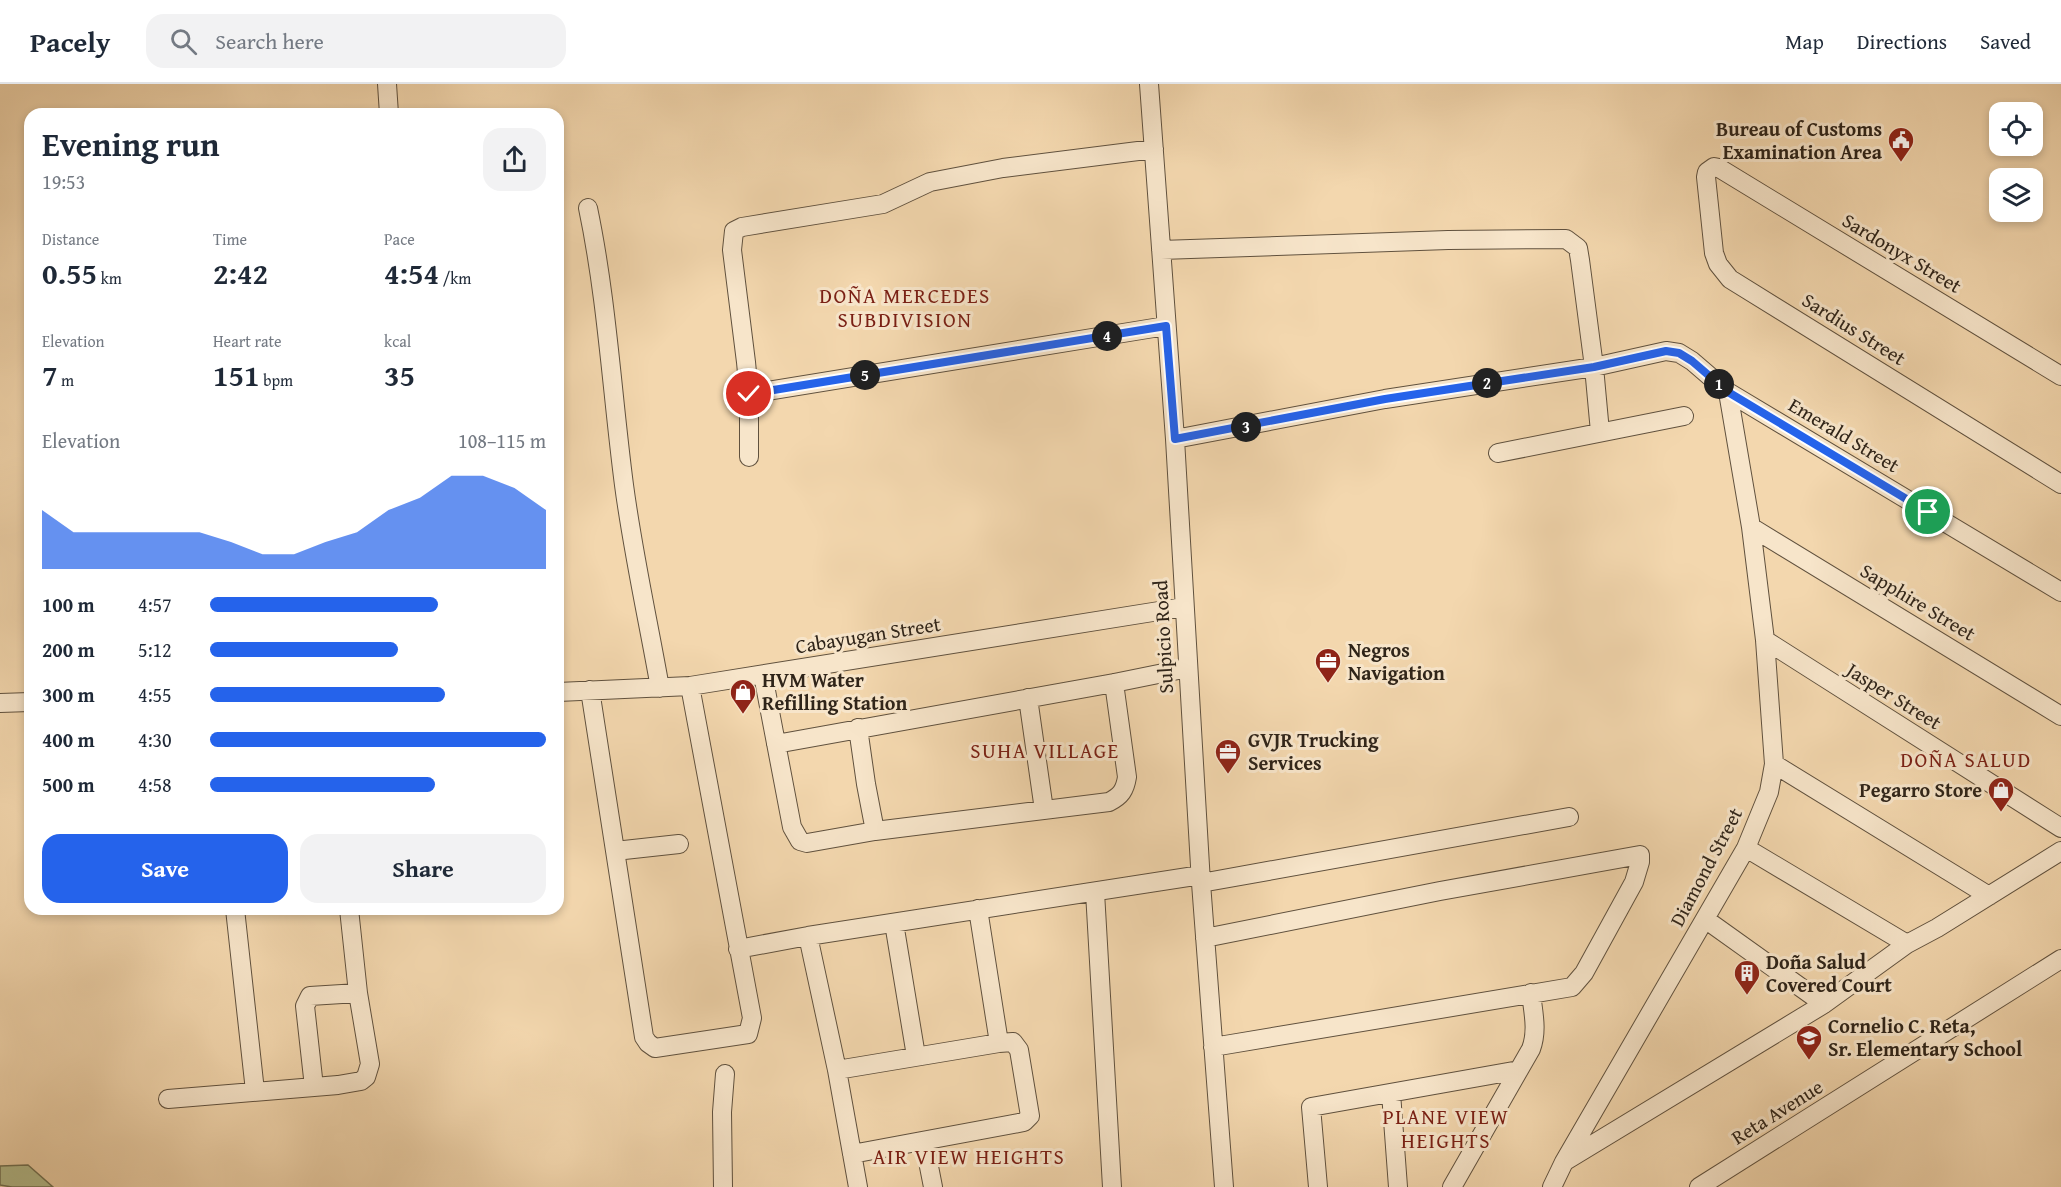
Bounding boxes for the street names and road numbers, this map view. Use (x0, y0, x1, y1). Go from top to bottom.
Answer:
street label: Sardonyx Street (1837, 205, 1967, 300)
street label: Sardius Street (1797, 285, 1912, 372)
street label: Emerald Street (1783, 390, 1905, 479)
street label: Sapphire Street (1855, 556, 1981, 647)
street label: Sulpicio Road (1145, 579, 1180, 694)
street label: Cabayugan Street (793, 609, 943, 660)
street label: Jasper Street (1839, 653, 1947, 736)
street label: Diamond Street (1662, 802, 1749, 931)
street label: Reta Avenue (1725, 1072, 1828, 1151)

